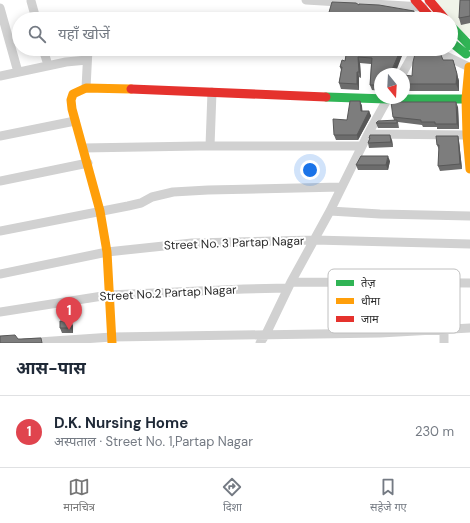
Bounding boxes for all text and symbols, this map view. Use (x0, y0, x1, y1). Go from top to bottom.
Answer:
search box (12, 12, 458, 56)
icon: search (26, 23, 48, 45)
text: यहाँ खोजें (58, 24, 110, 44)
north arrow (374, 68, 410, 104)
your location (300, 160, 320, 180)
street label: Street No. 3 Partap Nagar (163, 233, 305, 253)
legend (328, 269, 460, 333)
text: तेज़ (361, 276, 376, 290)
street label: Street No.2 Partap Nagar (99, 281, 237, 305)
text: धीमा (361, 294, 380, 308)
pin: 1 (56, 297, 82, 330)
text: जाम (361, 312, 379, 326)
text: आस-पास (16, 357, 86, 379)
text: D.K. Nursing Home (54, 413, 188, 433)
text: 1 (27, 423, 31, 440)
text: 230 m (415, 423, 454, 440)
text: अस्पताल · Street No. 1,Partap Nagar (54, 433, 253, 450)
tab: मानचित्र (63, 476, 95, 515)
tab: दिशा (221, 476, 243, 515)
tab: सहेजे गए (370, 476, 407, 515)

